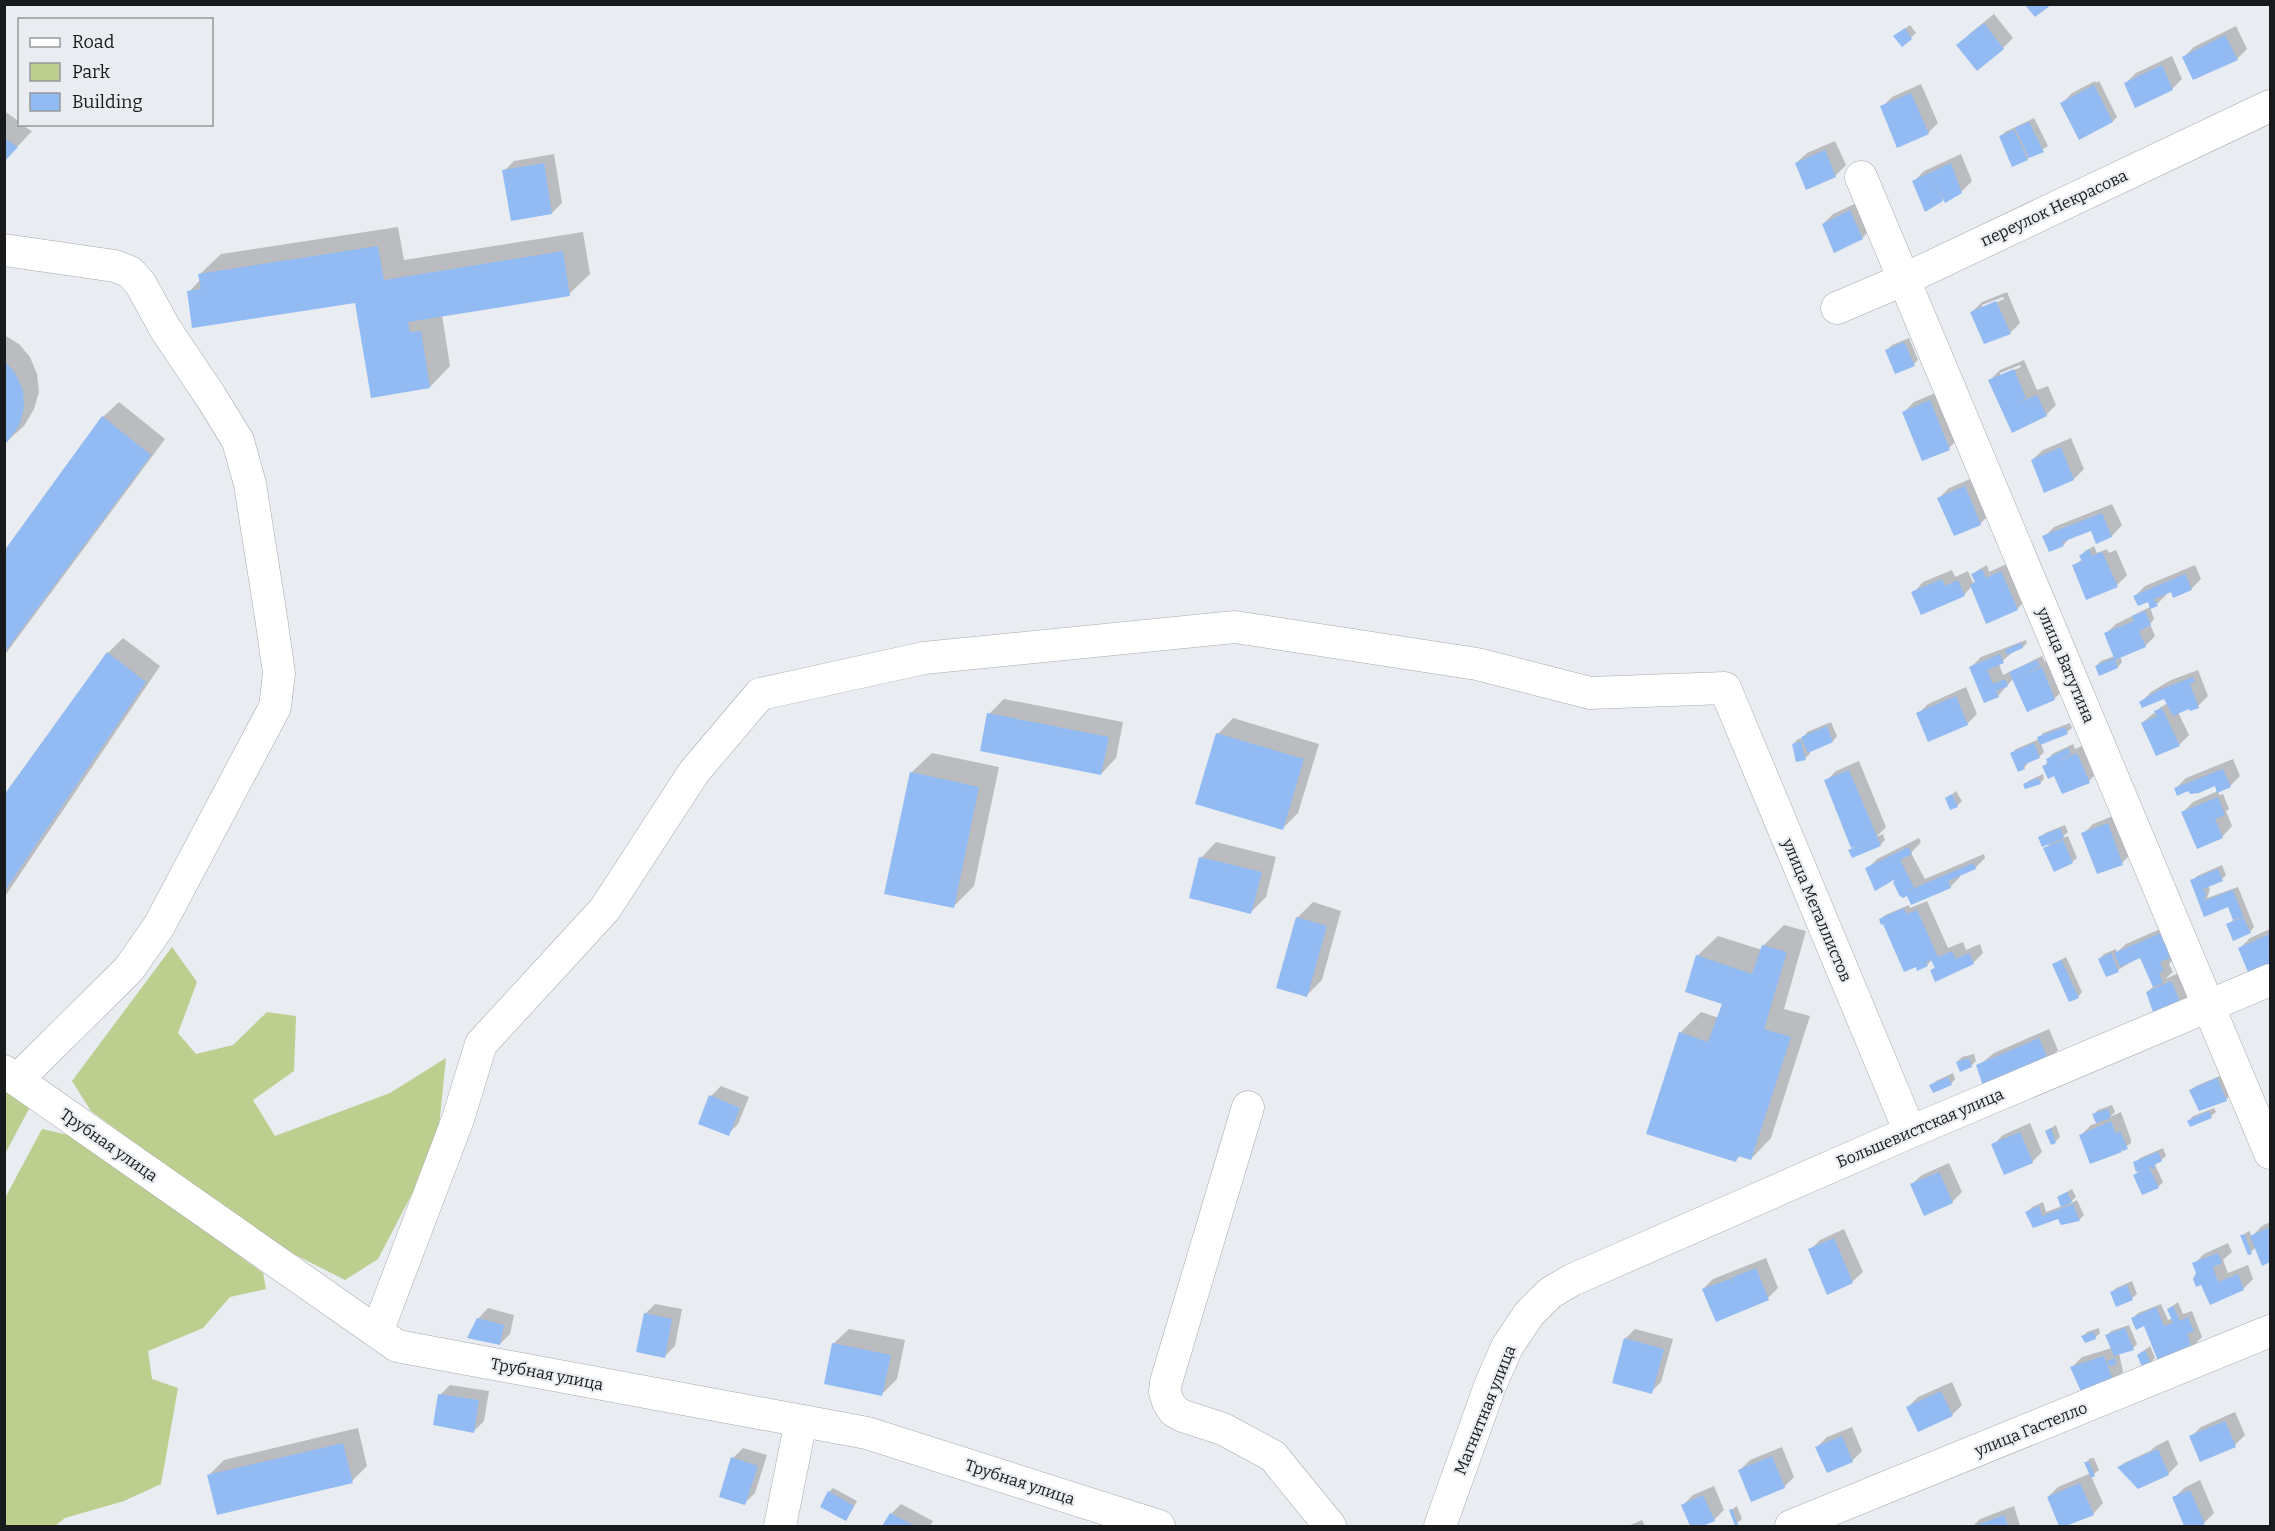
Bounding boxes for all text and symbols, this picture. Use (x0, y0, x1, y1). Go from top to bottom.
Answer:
legend (18, 18, 213, 126)
text: Road (72, 31, 115, 53)
text: Park (72, 61, 111, 83)
text: Building (72, 91, 143, 113)
street label: переулок Некрасова (1978, 166, 2131, 250)
street label: улица Ватутина (2033, 604, 2099, 726)
street label: улица Металлистов (1778, 835, 1856, 984)
street label: Большевистская улица (1834, 1084, 2006, 1172)
street label: Трубная улица (57, 1104, 161, 1186)
street label: Магнитная улица (1450, 1342, 1520, 1477)
street label: Трубная улица (489, 1354, 605, 1394)
street label: улица Гастелло (1971, 1398, 2090, 1461)
street label: Трубная улица (963, 1455, 1078, 1509)

